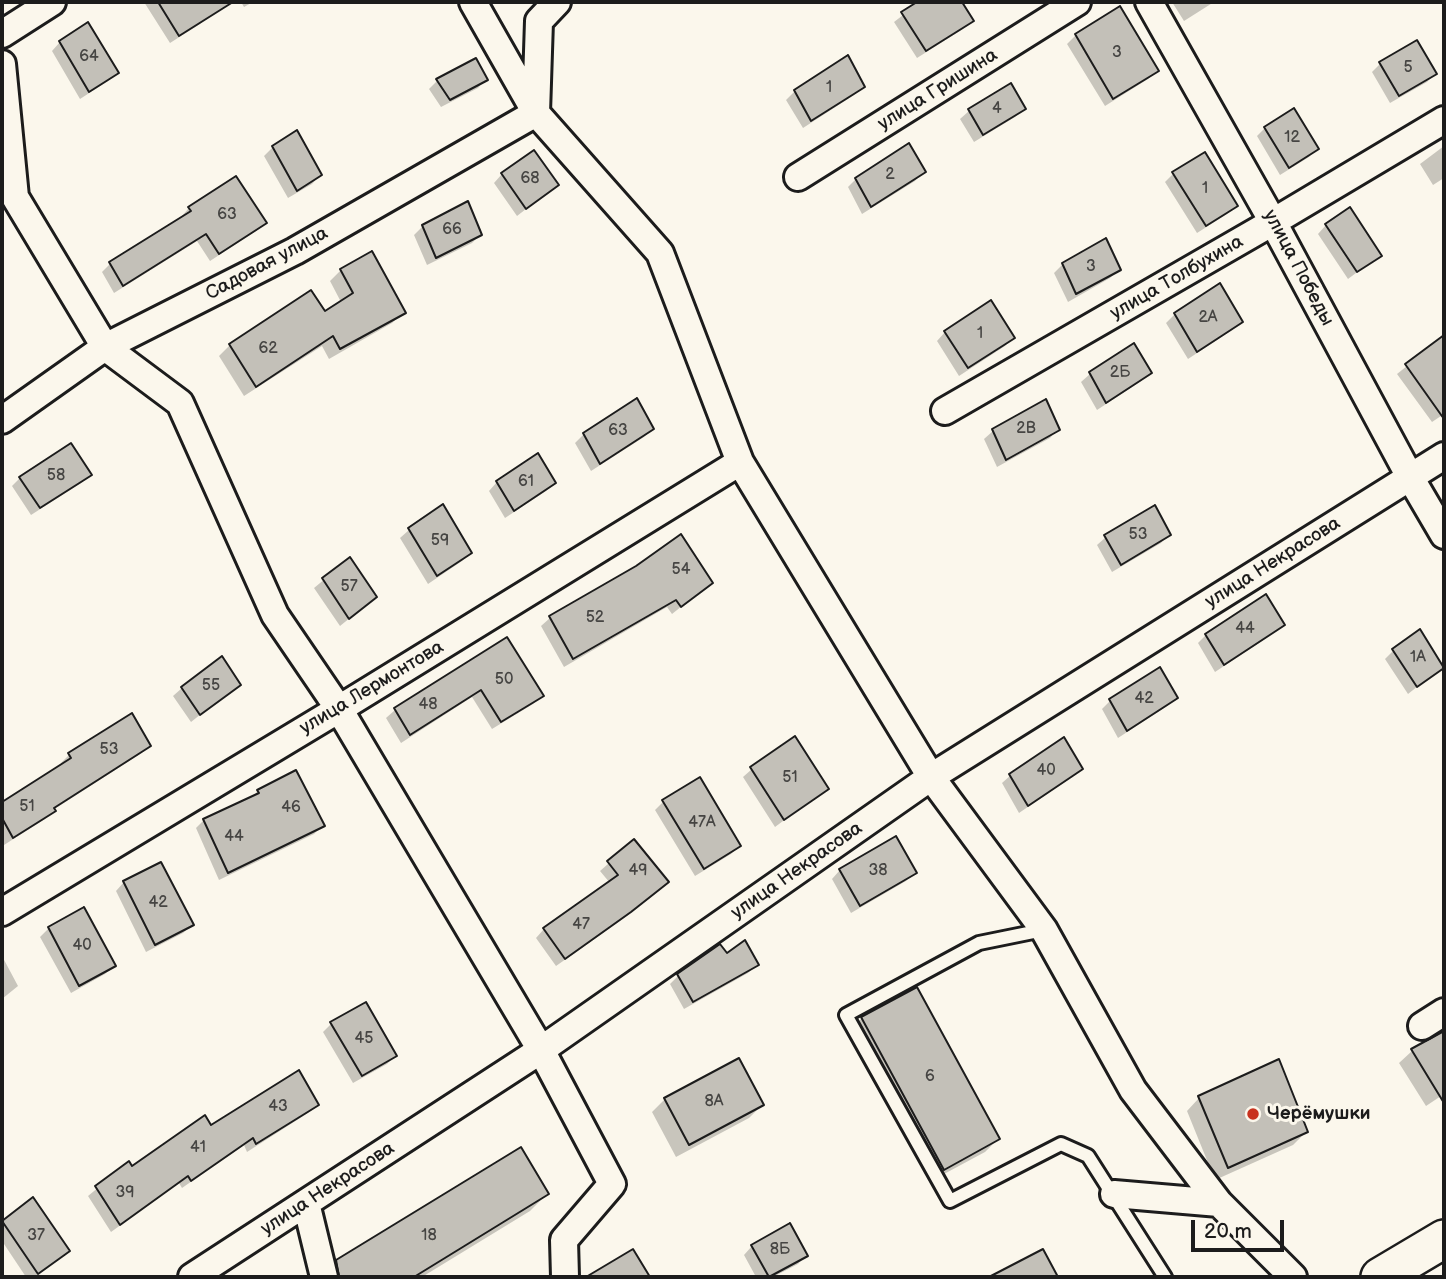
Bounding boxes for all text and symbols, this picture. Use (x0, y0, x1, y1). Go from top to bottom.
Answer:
house number: 3 (1112, 43, 1122, 63)
street label: улица Гришина (874, 44, 1002, 136)
house number: 64 (79, 47, 99, 67)
house number: 5 (1403, 58, 1413, 78)
house number: 1 (826, 78, 832, 98)
house number: 4 (992, 99, 1002, 119)
house number: 12 (1284, 128, 1300, 148)
house number: 2 (885, 165, 895, 185)
house number: 68 (520, 169, 540, 189)
house number: 1 (1202, 179, 1208, 199)
house number: 63 (217, 205, 237, 225)
street label: улица Победы (1258, 206, 1338, 330)
house number: 66 (442, 220, 462, 240)
street label: Садовая улица (202, 222, 332, 306)
street label: улица Толбухина (1107, 231, 1247, 325)
house number: 3 (1086, 257, 1096, 277)
house number: 2А (1198, 308, 1218, 328)
house number: 1 (977, 324, 983, 344)
house number: 62 (258, 339, 278, 359)
house number: 2Б (1110, 363, 1130, 383)
house number: 2В (1016, 419, 1036, 439)
house number: 63 (608, 421, 628, 441)
house number: 58 (47, 466, 65, 486)
house number: 61 (518, 472, 534, 492)
street label: улица Некрасова (1201, 512, 1345, 614)
house number: 53 (1128, 525, 1148, 545)
house number: 59 (431, 531, 449, 551)
house number: 54 (672, 560, 690, 580)
house number: 57 (340, 577, 358, 597)
house number: 52 (586, 608, 604, 628)
house number: 44 (1235, 619, 1255, 639)
street label: улица Лермонтова (296, 636, 448, 740)
house number: 1А (1410, 648, 1426, 668)
house number: 50 (495, 670, 513, 690)
house number: 55 (202, 676, 220, 696)
house number: 42 (1134, 689, 1154, 709)
house number: 48 (418, 695, 438, 715)
house number: 53 (99, 740, 119, 760)
house number: 40 (1036, 761, 1056, 781)
house number: 51 (782, 768, 798, 788)
house number: 51 (19, 797, 35, 817)
house number: 46 (281, 798, 301, 818)
house number: 47А (688, 813, 716, 833)
street label: улица Некрасова (727, 817, 867, 925)
house number: 44 (224, 827, 244, 847)
house number: 49 (628, 861, 648, 881)
house number: 38 (868, 861, 888, 881)
house number: 42 (148, 893, 168, 913)
house number: 47 (572, 915, 590, 935)
house number: 40 (72, 936, 92, 956)
house number: 45 (355, 1029, 373, 1049)
house number: 6 (925, 1067, 935, 1087)
house number: 8А (704, 1092, 724, 1112)
house number: 43 (268, 1097, 288, 1117)
place label: Черёмушки (1267, 1103, 1370, 1125)
marker: Черёмушки (1245, 1106, 1261, 1122)
street label: улица Некрасова (257, 1137, 399, 1241)
house number: 41 (190, 1138, 206, 1158)
house number: 39 (115, 1183, 135, 1203)
scale bar (1194, 1206, 1287, 1250)
text: 20 m (1204, 1219, 1252, 1244)
house number: 37 (27, 1226, 45, 1246)
house number: 18 (421, 1226, 437, 1246)
house number: 8Б (770, 1240, 790, 1260)

